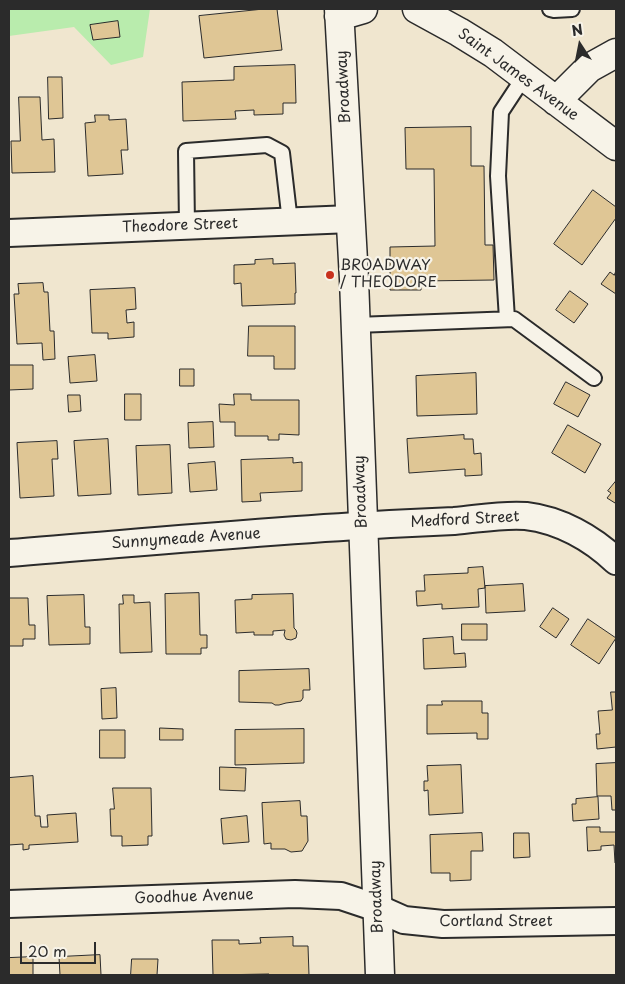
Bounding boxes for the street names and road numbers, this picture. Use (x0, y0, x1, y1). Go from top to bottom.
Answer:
street label: Saint James Avenue (454, 25, 582, 125)
street label: Broadway (333, 50, 355, 124)
street label: Theodore Street (122, 215, 238, 237)
street label: Broadway (351, 455, 371, 529)
street label: Medford Street (410, 508, 520, 532)
street label: Sunnymeade Avenue (111, 525, 261, 553)
street label: Broadway (367, 860, 387, 934)
street label: Goodhue Avenue (134, 886, 254, 908)
street label: Cortland Street (439, 913, 553, 931)

